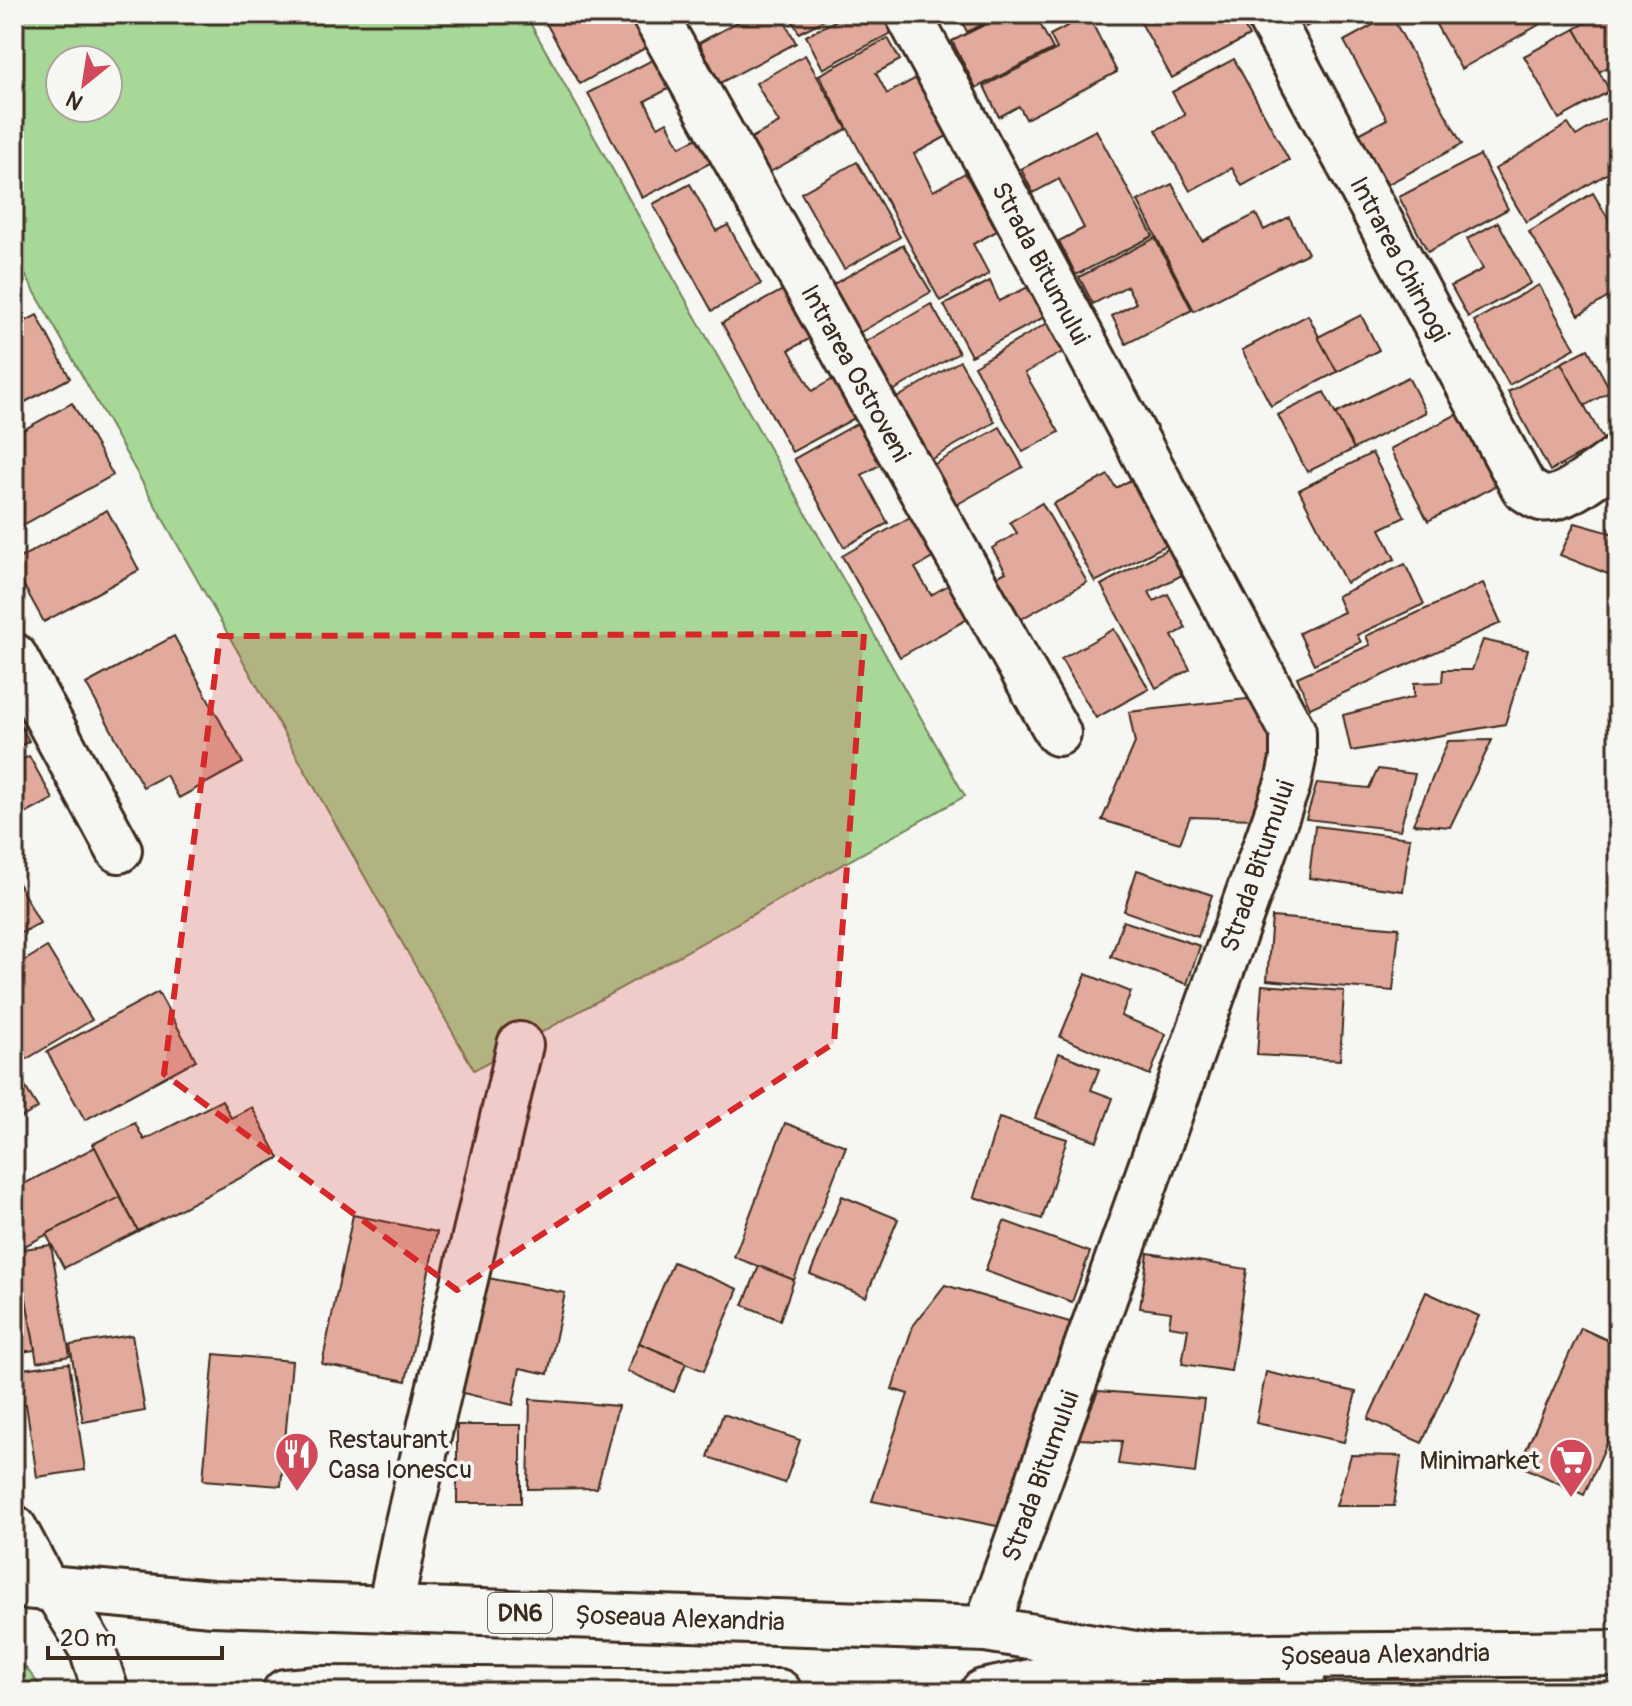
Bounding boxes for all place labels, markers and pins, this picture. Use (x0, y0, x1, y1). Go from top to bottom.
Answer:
place label: Restaurant Casa Ionescu (328, 1424, 472, 1486)
restaurant icon: Restaurant Casa Ionescu (273, 1430, 321, 1493)
supermarket icon: Minimarket (1547, 1436, 1595, 1499)
place label: Minimarket (1420, 1445, 1541, 1477)

